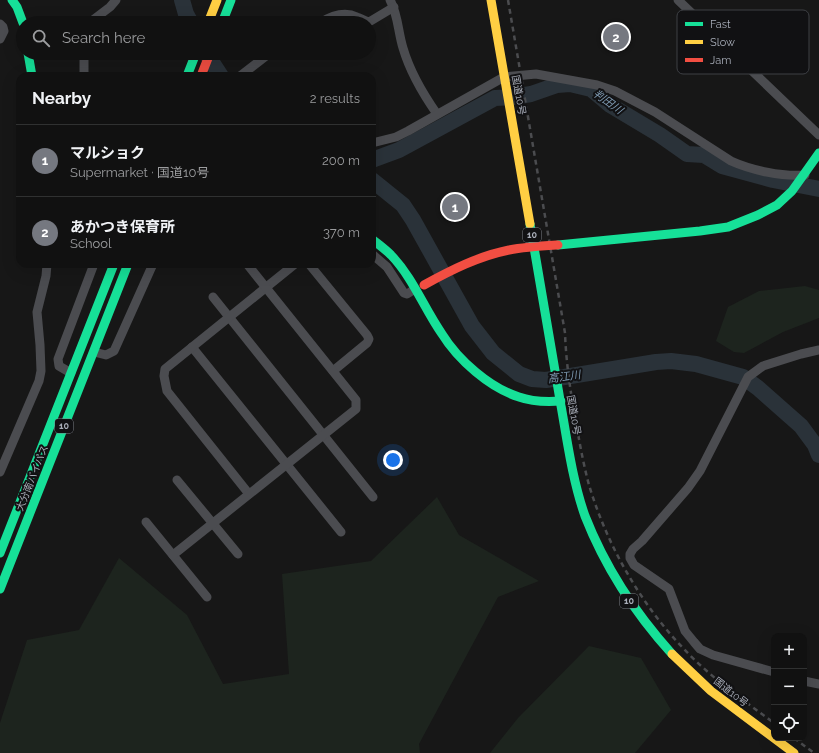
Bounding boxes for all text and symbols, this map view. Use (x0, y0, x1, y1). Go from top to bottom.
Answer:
legend (677, 10, 809, 74)
search box (16, 16, 376, 60)
text: Fast (710, 18, 731, 31)
pin: 2 (603, 22, 629, 52)
icon: search (30, 27, 52, 49)
text: Search here (62, 29, 145, 47)
text: Slow (710, 36, 735, 49)
text: Jam (710, 54, 731, 67)
street label: 国道10号 (510, 74, 528, 116)
water label: 判田川 (591, 87, 626, 118)
text: Nearby (32, 88, 91, 108)
text: 2 results (310, 91, 360, 106)
text: マルショク (70, 144, 145, 162)
text: 1 (42, 153, 48, 168)
text: 200 m (322, 153, 360, 168)
text: Supermarket · 国道10号 (70, 165, 210, 180)
pin: 1 (442, 192, 468, 222)
text: あかつき保育所 (70, 218, 175, 236)
text: 2 (41, 225, 49, 240)
text: 370 m (323, 225, 360, 240)
road number: 10 (523, 228, 541, 242)
text: School (70, 236, 112, 251)
water label: 高江川 (547, 368, 582, 386)
street label: 国道10号 (565, 394, 583, 436)
road number: 10 (55, 419, 73, 433)
street label: 大分南バイパス (14, 444, 50, 512)
your location (383, 450, 403, 470)
road number: 10 (620, 594, 638, 608)
map controls (771, 633, 807, 741)
button: + (771, 633, 807, 669)
button: − (771, 669, 807, 705)
street label: 国道10号 (712, 675, 750, 709)
button: locate (771, 705, 807, 741)

